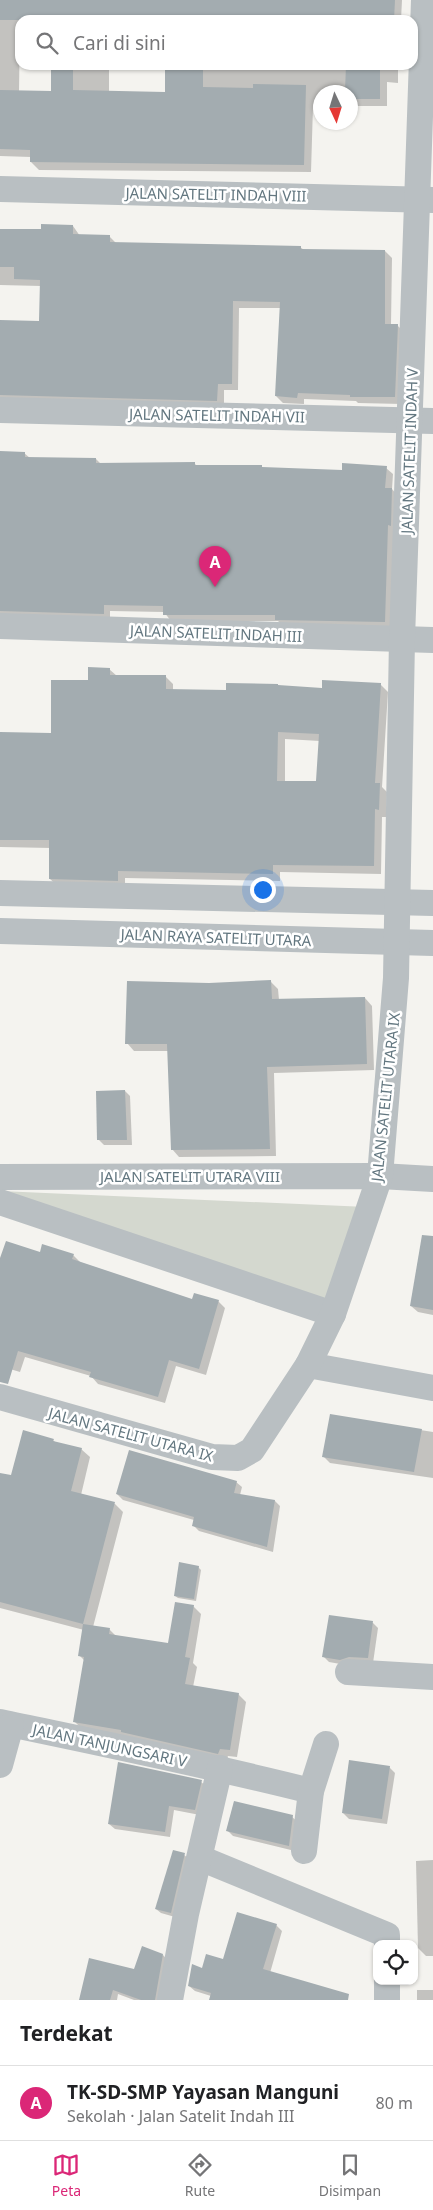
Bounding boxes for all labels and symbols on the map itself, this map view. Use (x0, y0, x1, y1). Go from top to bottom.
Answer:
north arrow (313, 85, 358, 130)
street label: JALAN SATELIT INDAH VIII (123, 182, 307, 206)
street label: JALAN SATELIT INDAH V (396, 368, 422, 536)
street label: JALAN SATELIT INDAH VII (127, 403, 305, 427)
pin: A (199, 546, 231, 587)
street label: JALAN SATELIT INDAH III (128, 620, 302, 646)
your location (250, 877, 276, 903)
street label: JALAN RAYA SATELIT UTARA (118, 924, 312, 950)
street label: JALAN SATELIT UTARA IX (366, 1011, 404, 1184)
street label: JALAN SATELIT UTARA VIII (98, 1166, 280, 1186)
street label: JALAN SATELIT UTARA IX (45, 1402, 216, 1466)
street label: JALAN TANJUNGSARI V (29, 1718, 189, 1771)

